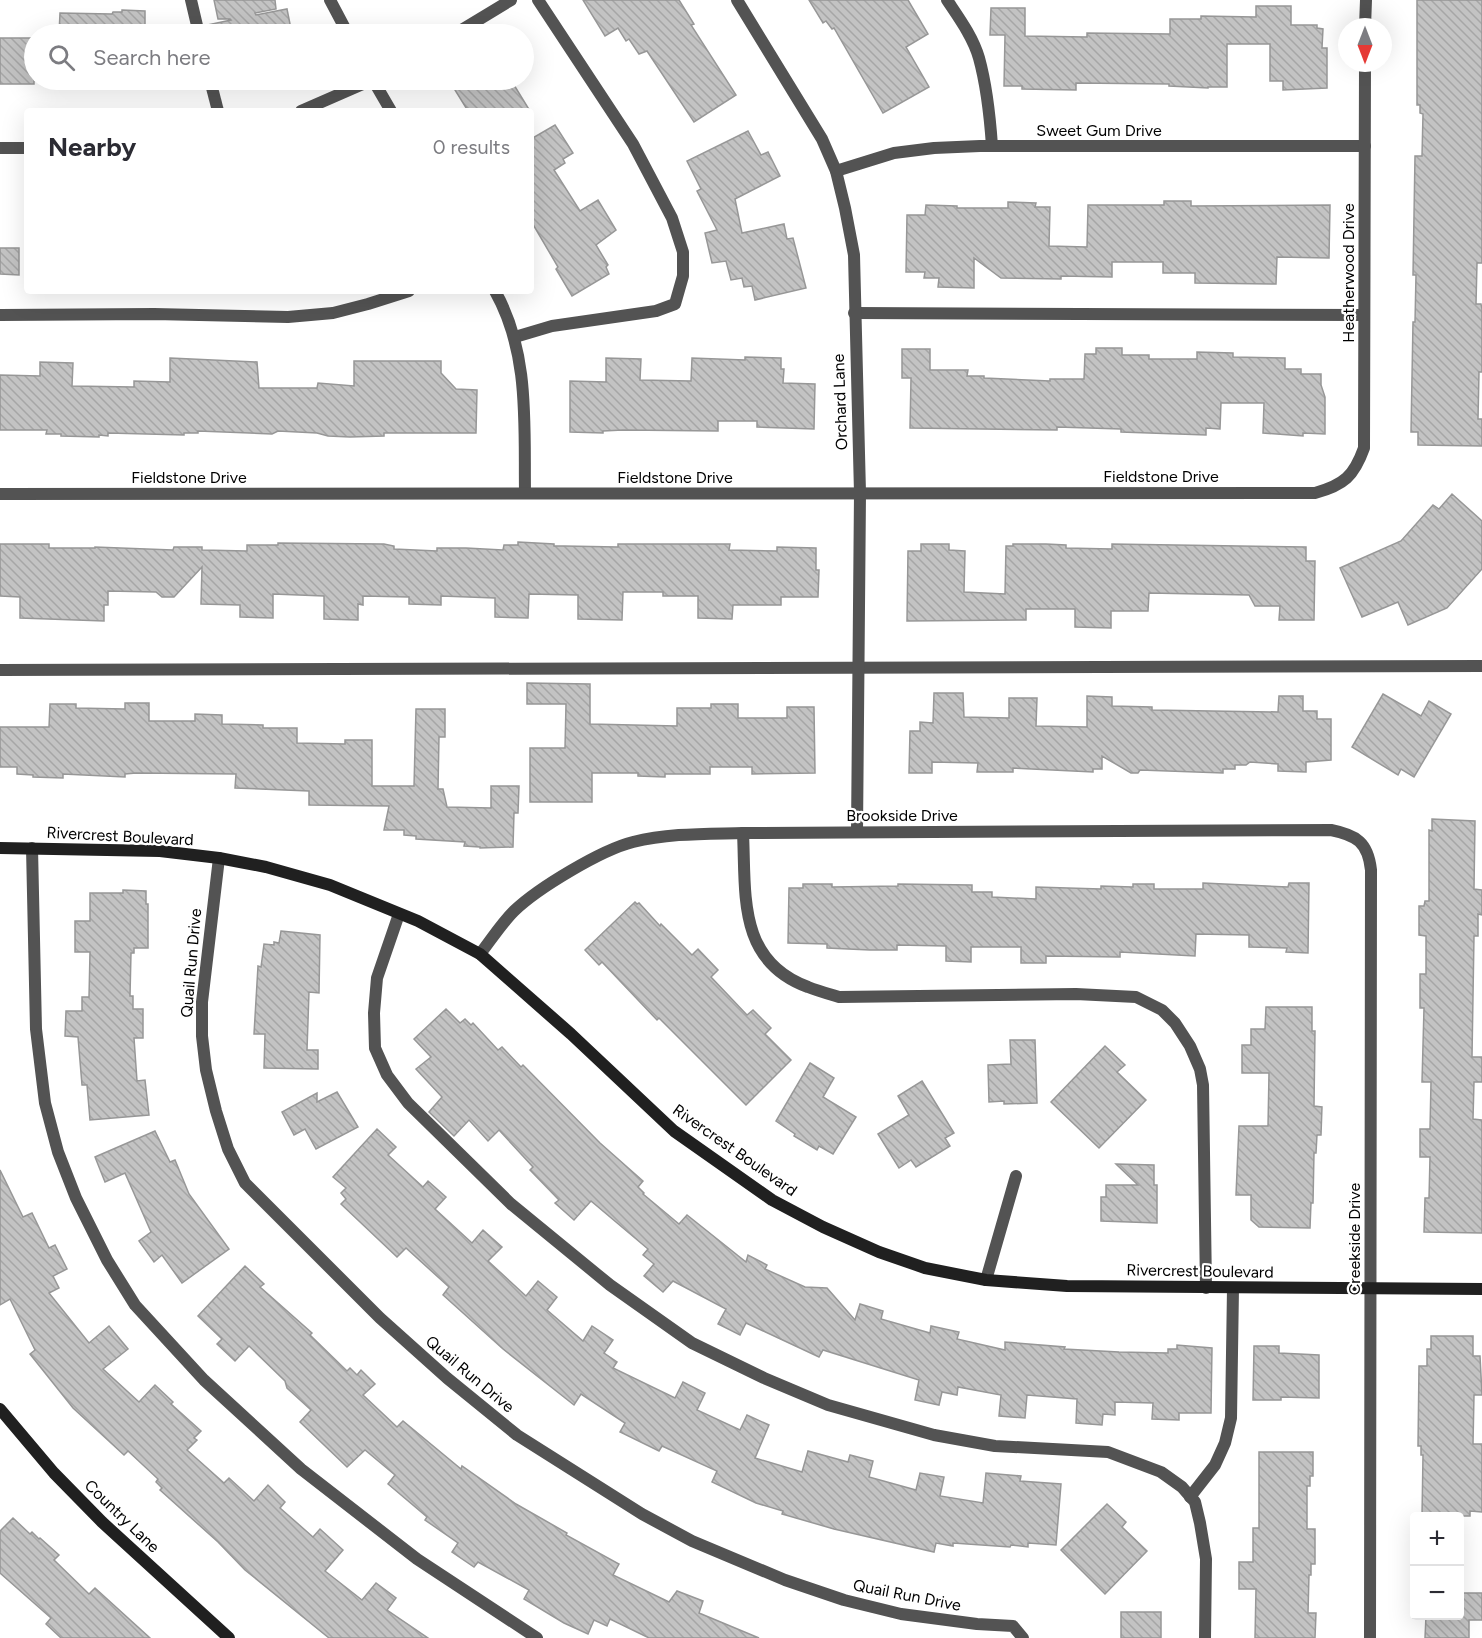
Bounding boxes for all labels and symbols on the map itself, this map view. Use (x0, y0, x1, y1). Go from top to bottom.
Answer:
north arrow (1338, 18, 1392, 72)
street label: Sweet Gum Drive (1036, 121, 1162, 140)
street label: Heatherwood Drive (1339, 203, 1358, 343)
street label: Orchard Lane (829, 353, 851, 451)
street label: Fieldstone Drive (1103, 467, 1219, 486)
street label: Fieldstone Drive (131, 468, 247, 487)
street label: Fieldstone Drive (617, 468, 733, 487)
street label: Brookside Drive (846, 806, 958, 825)
street label: Rivercrest Boulevard (46, 823, 194, 849)
street label: Quail Run Drive (177, 907, 205, 1018)
street label: Rivercrest Boulevard (669, 1100, 801, 1200)
street label: Creekside Drive (1345, 1183, 1364, 1295)
street label: Rivercrest Boulevard (1126, 1260, 1274, 1282)
street label: Quail Run Drive (422, 1332, 518, 1417)
street label: Country Lane (81, 1476, 164, 1557)
street label: Quail Run Drive (851, 1575, 963, 1615)

